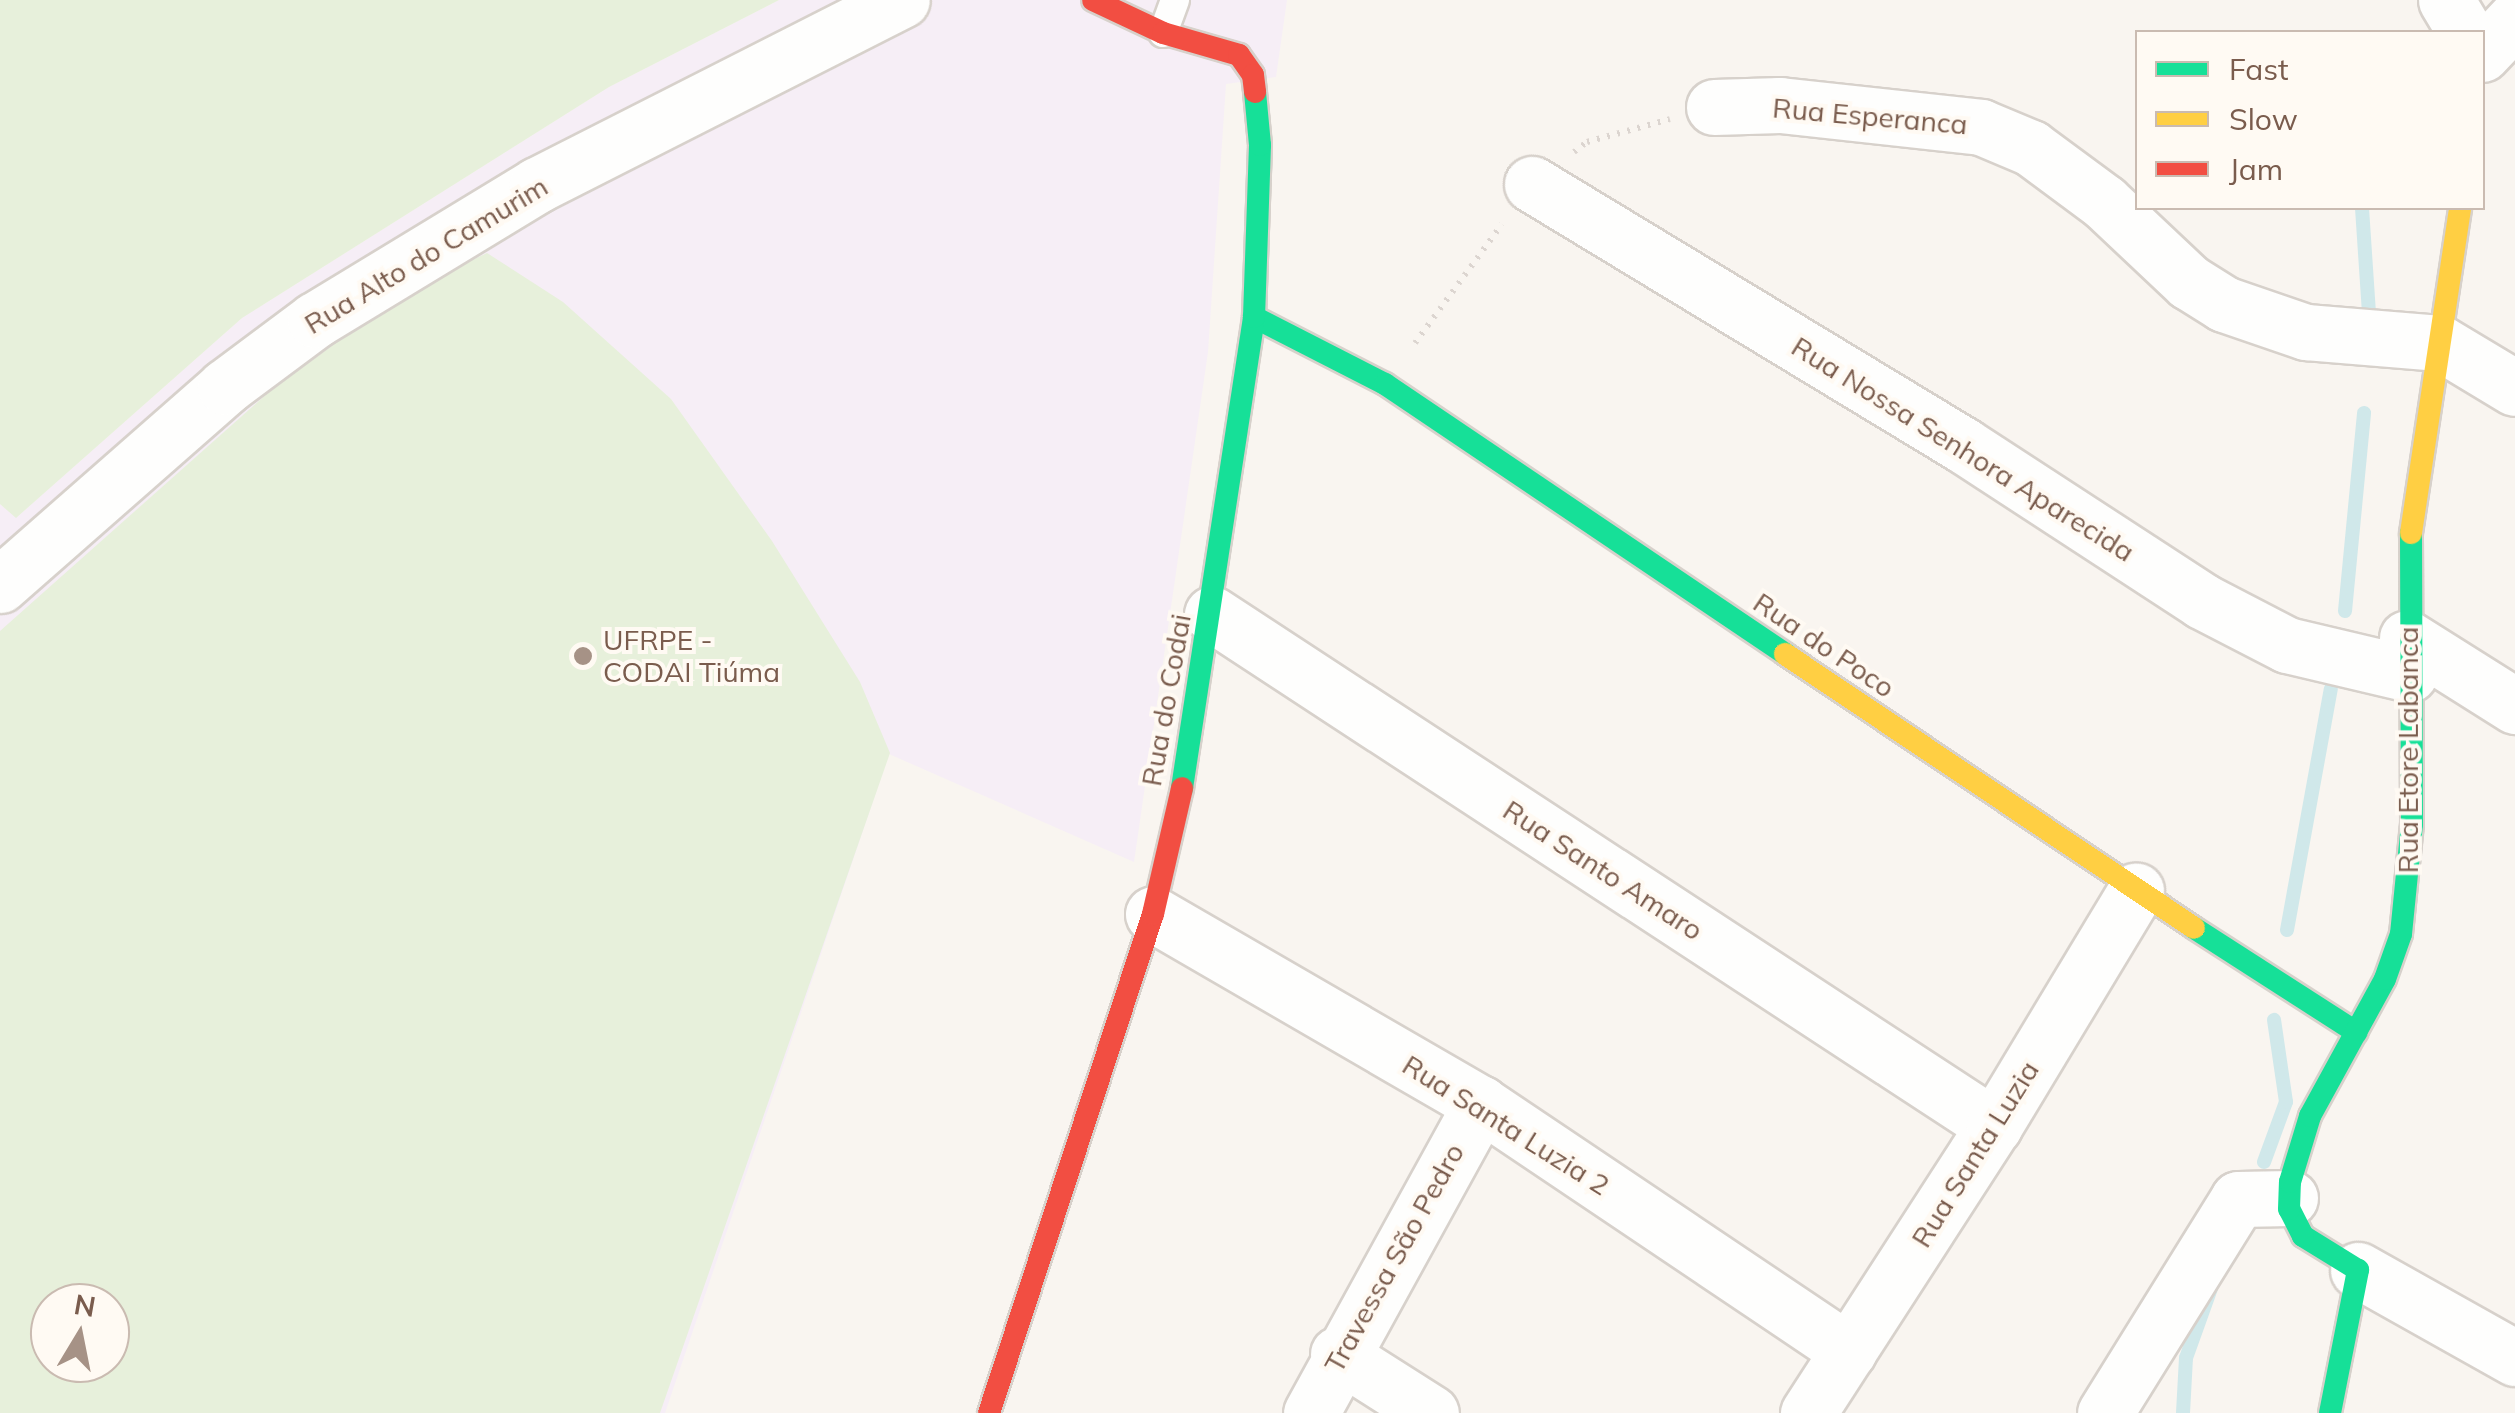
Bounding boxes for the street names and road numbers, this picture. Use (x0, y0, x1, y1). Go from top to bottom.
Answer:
street label: Rua Esperanca (1771, 91, 1969, 141)
street label: Rua Alto do Camurim (298, 169, 554, 341)
street label: Rua Nossa Senhora Aparecida (1786, 329, 2140, 569)
street label: Rua do Poco (1747, 586, 1901, 704)
street label: Rua do Codai (1134, 611, 1198, 789)
street label: Rua Etore Labanca (2391, 627, 2425, 873)
street label: Rua Santo Amaro (1497, 793, 1709, 947)
street label: Rua Santa Luzia 2 (1396, 1048, 1616, 1202)
street label: Rua Santa Luzia (1904, 1055, 2046, 1253)
street label: Travessa São Pedro (1317, 1138, 1471, 1378)

